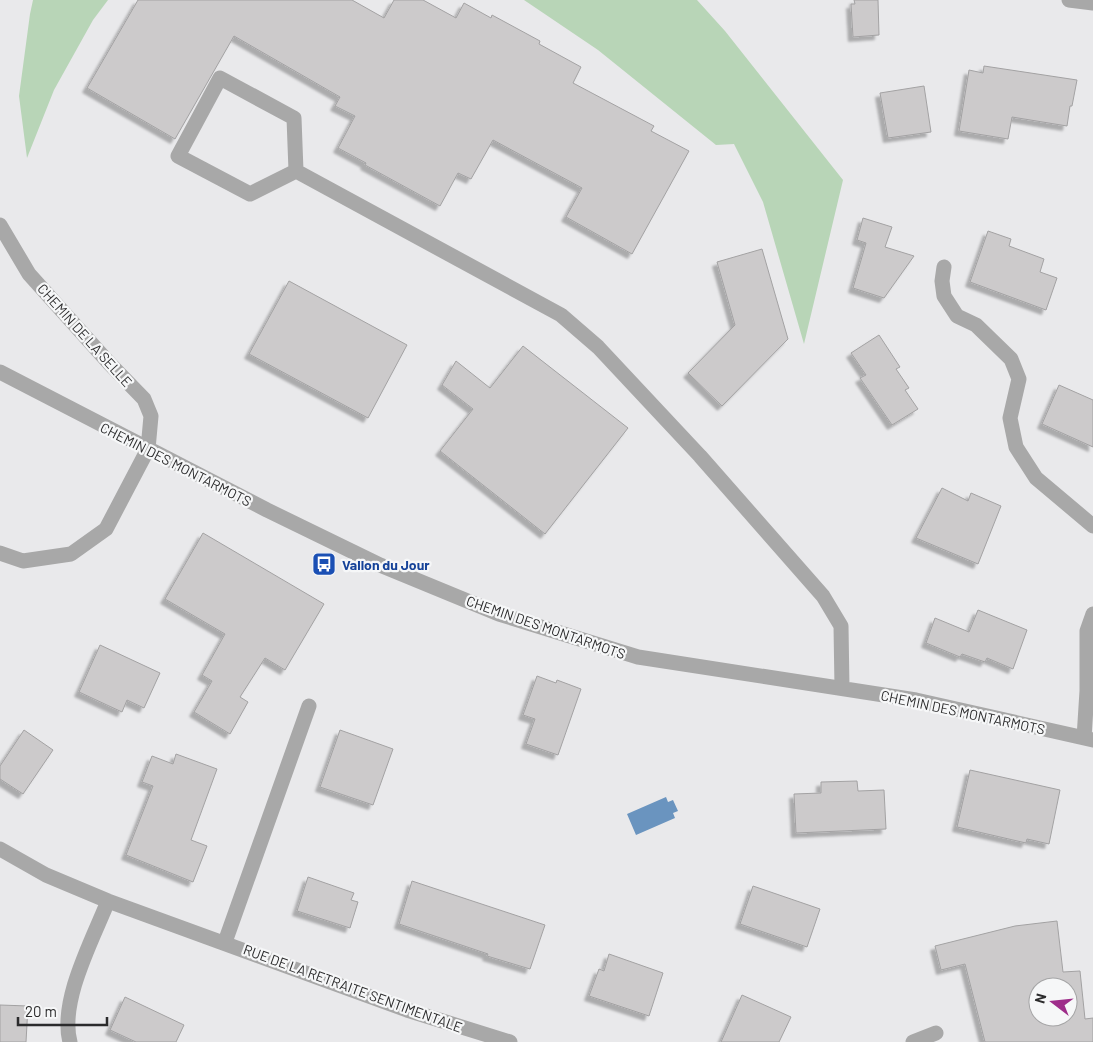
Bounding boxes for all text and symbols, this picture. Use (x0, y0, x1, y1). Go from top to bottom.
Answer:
street label: CHEMIN DE LA SELLE (34, 280, 136, 390)
street label: CHEMIN DES MONTARMOTS (98, 418, 254, 510)
bus stop icon: Vallon du Jour (311, 551, 337, 577)
place label: Vallon du Jour (342, 556, 430, 573)
street label: CHEMIN DES MONTARMOTS (464, 592, 628, 662)
street label: CHEMIN DES MONTARMOTS (879, 686, 1047, 738)
street label: RUE DE LA RETRAITE SENTIMENTALE (241, 940, 465, 1036)
north arrow (1028, 977, 1078, 1027)
text: N (1031, 991, 1049, 1005)
scale bar (18, 994, 106, 1026)
text: 20 m (25, 1002, 57, 1020)

